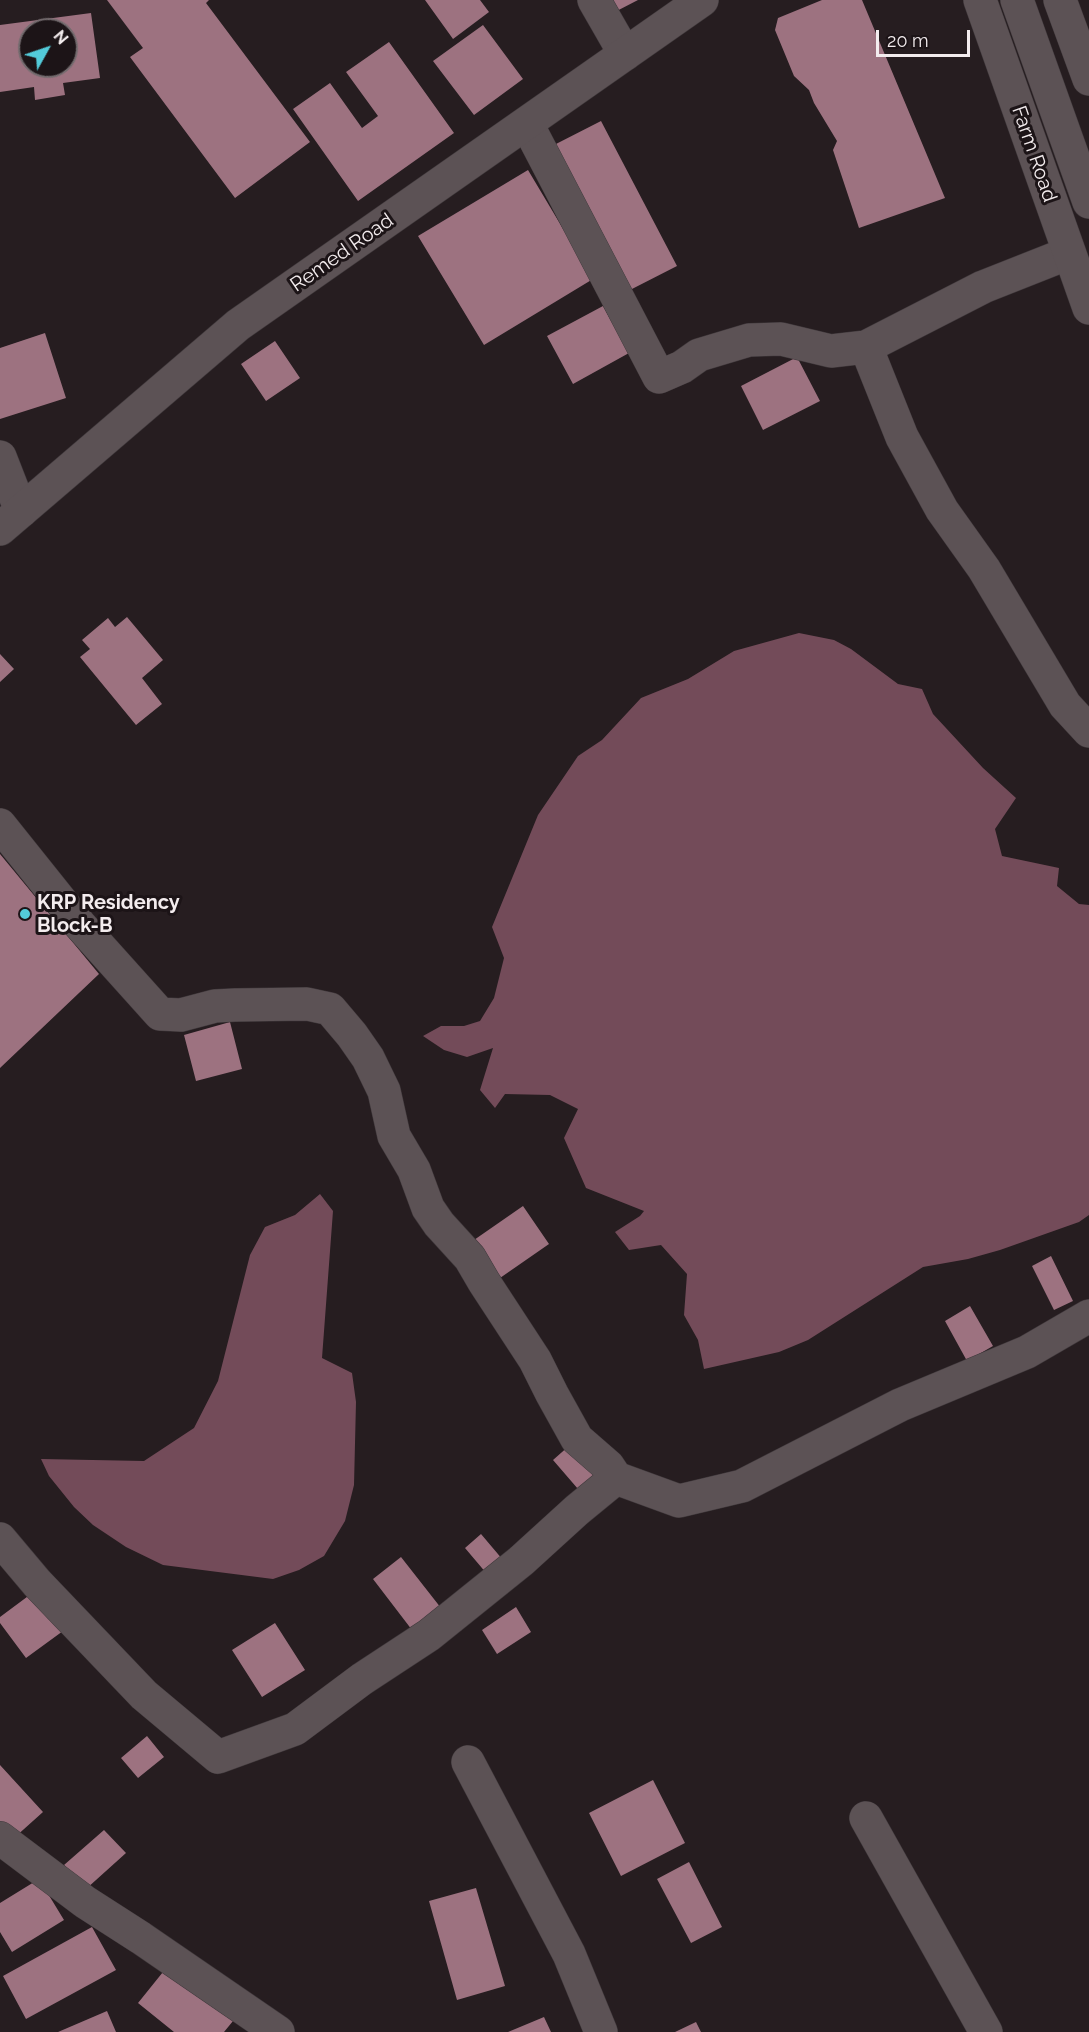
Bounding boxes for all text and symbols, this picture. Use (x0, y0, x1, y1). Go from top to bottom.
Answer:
north arrow (18, 18, 78, 78)
scale bar (879, 18, 974, 56)
text: N (49, 27, 72, 48)
text: 20 m (887, 30, 929, 51)
street label: Farm Road (1006, 103, 1062, 205)
street label: Remed Road (286, 209, 398, 297)
place label: KRP Residency Block-B (37, 891, 180, 938)
marker: KRP Residency Block-B (18, 907, 32, 921)

